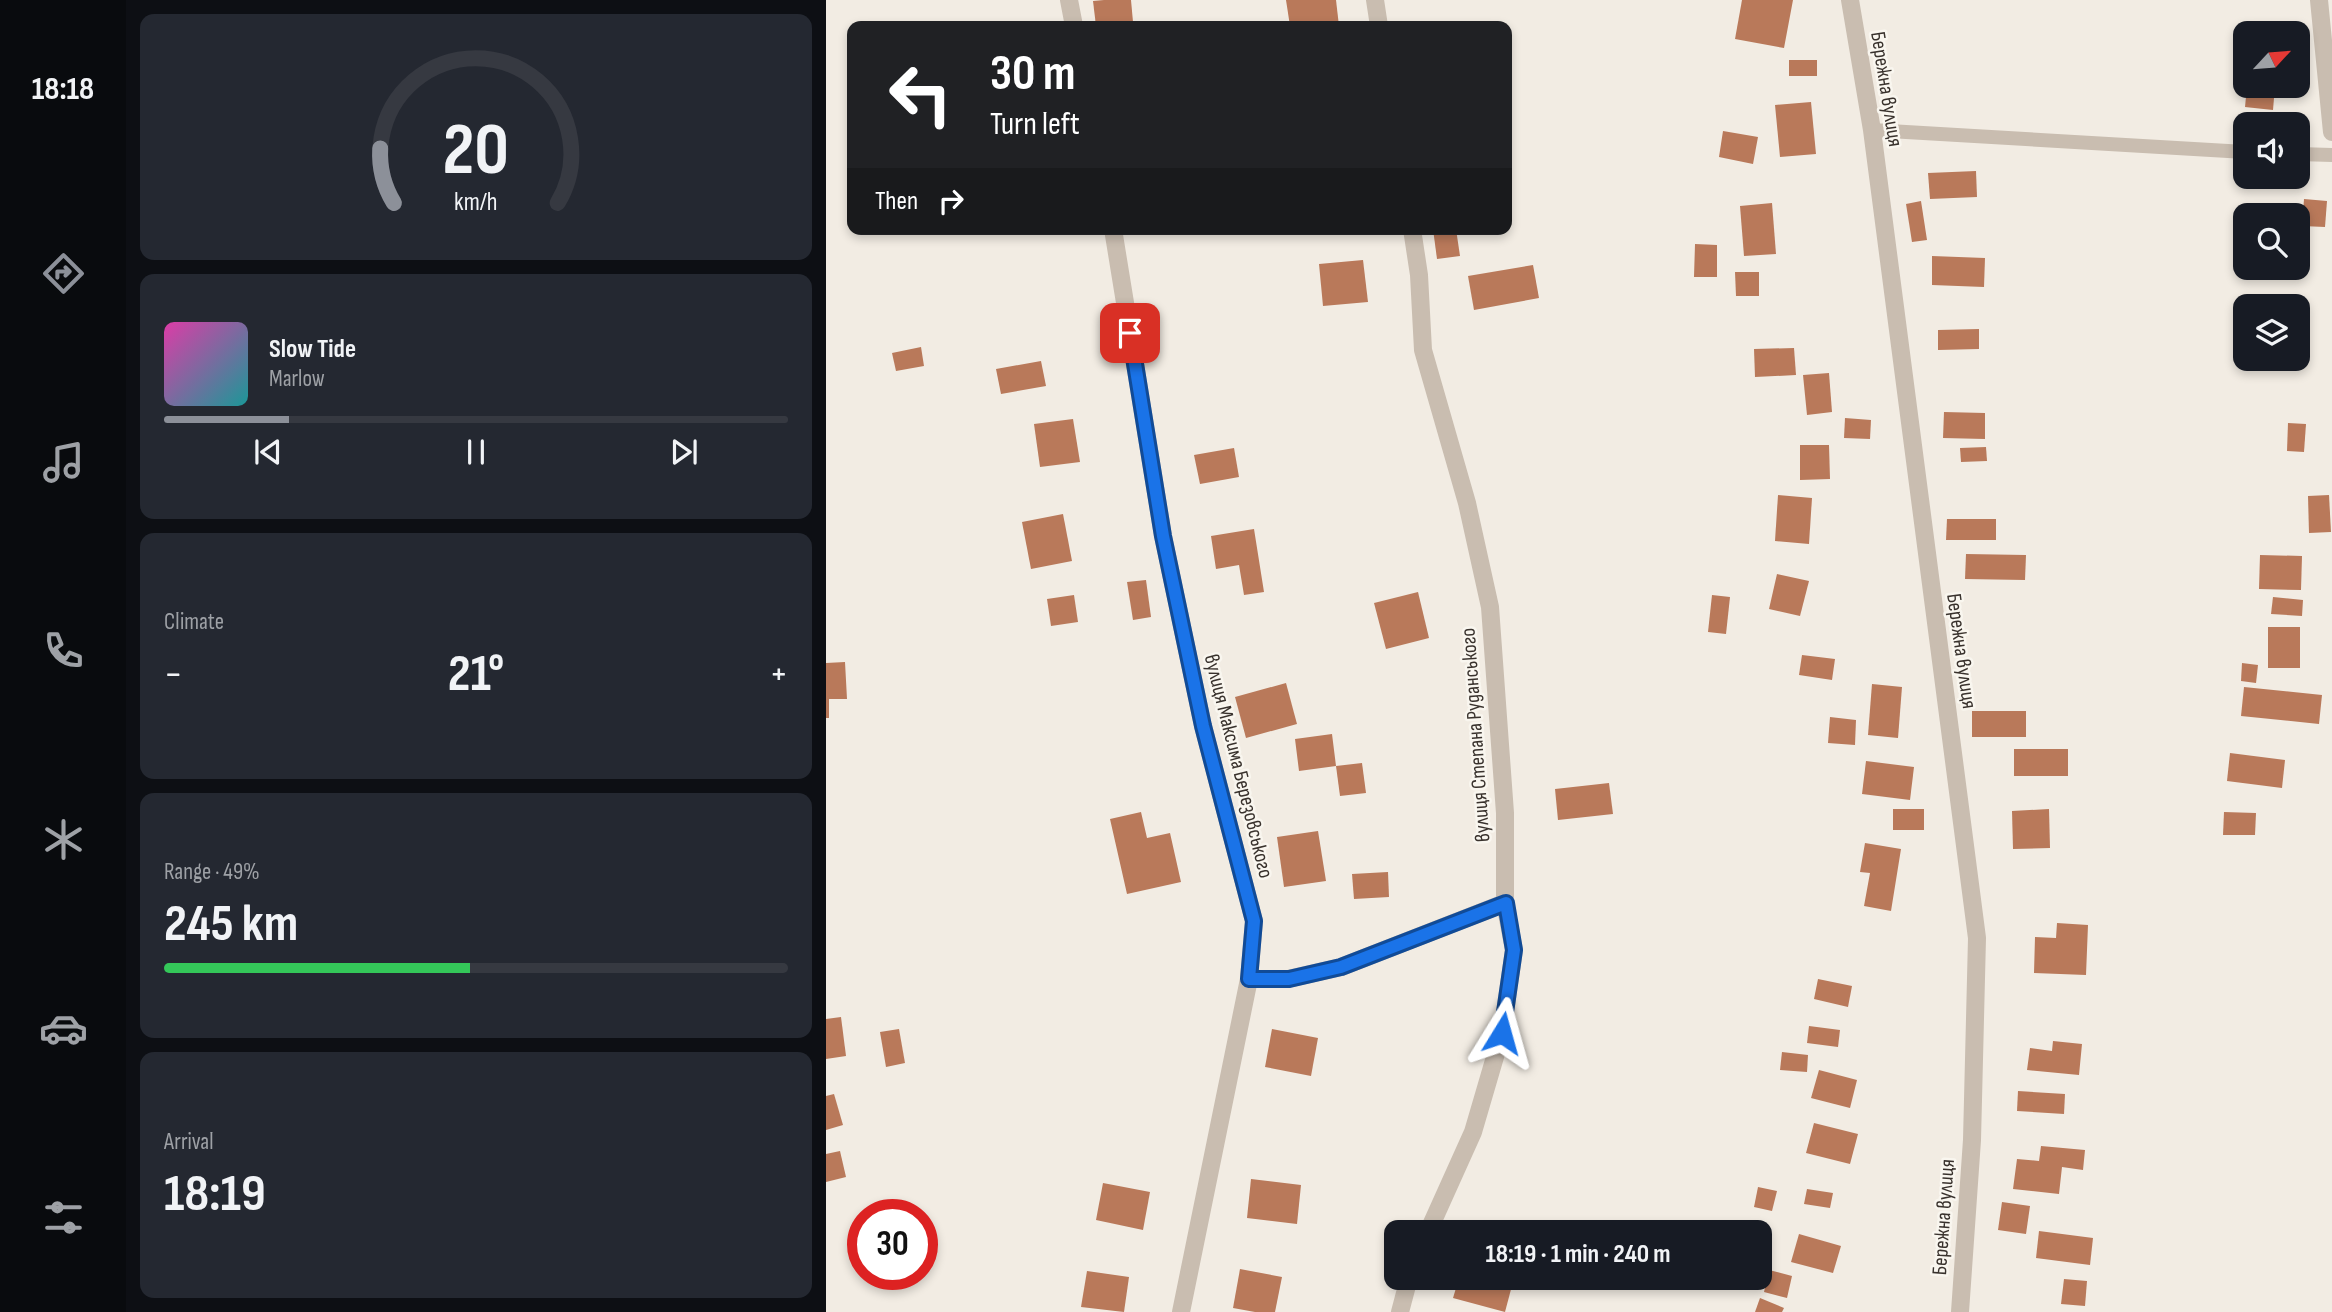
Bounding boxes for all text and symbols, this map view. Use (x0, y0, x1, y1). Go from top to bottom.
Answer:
north arrow (2233, 21, 2310, 98)
map controls (2233, 21, 2310, 371)
street label: Бережна вулиця (1865, 30, 1908, 148)
text: 30 m (990, 45, 1075, 104)
icon: left (875, 49, 966, 140)
text: 18:18 (32, 70, 94, 109)
text: Turn left (990, 105, 1080, 144)
text: 20 (443, 107, 509, 195)
button: sound (2233, 112, 2310, 189)
icon: right (932, 182, 970, 220)
text: Then (875, 186, 918, 217)
text: km/h (454, 187, 498, 218)
button: search (2233, 203, 2310, 280)
icon: directions (39, 249, 88, 298)
button: layers (2233, 294, 2310, 371)
pin (1100, 303, 1160, 363)
icon: arrive (1111, 314, 1149, 352)
text: Slow Tide (269, 334, 356, 365)
text: Marlow (269, 365, 325, 393)
icon: previous (249, 433, 287, 471)
icon: pause (457, 433, 495, 471)
icon: next (665, 433, 703, 471)
icon: music (39, 438, 88, 487)
street label: Бережна вулиця (1941, 592, 1982, 710)
text: Climate (164, 608, 224, 636)
icon: phone (39, 626, 88, 675)
street label: вулиця Степана Руданського (1456, 627, 1495, 843)
text: 21° (448, 643, 504, 706)
text: − (164, 652, 183, 697)
text: + (769, 652, 788, 697)
street label: вулиця Максима Березовського (1199, 652, 1278, 881)
icon: climate (39, 815, 88, 864)
text: Range · 49% (164, 858, 260, 886)
text: 245 km (164, 893, 298, 956)
position arrow (1465, 996, 1539, 1070)
icon: car (39, 1004, 88, 1053)
text: Arrival (164, 1128, 213, 1156)
street label: Бережна вулиця (1927, 1158, 1960, 1276)
text: 18:19 (164, 1163, 266, 1226)
icon: filters (39, 1193, 88, 1242)
speed limit sign: 30 (847, 1199, 938, 1290)
text: 18:19 · 1 min · 240 m (1486, 1239, 1670, 1270)

